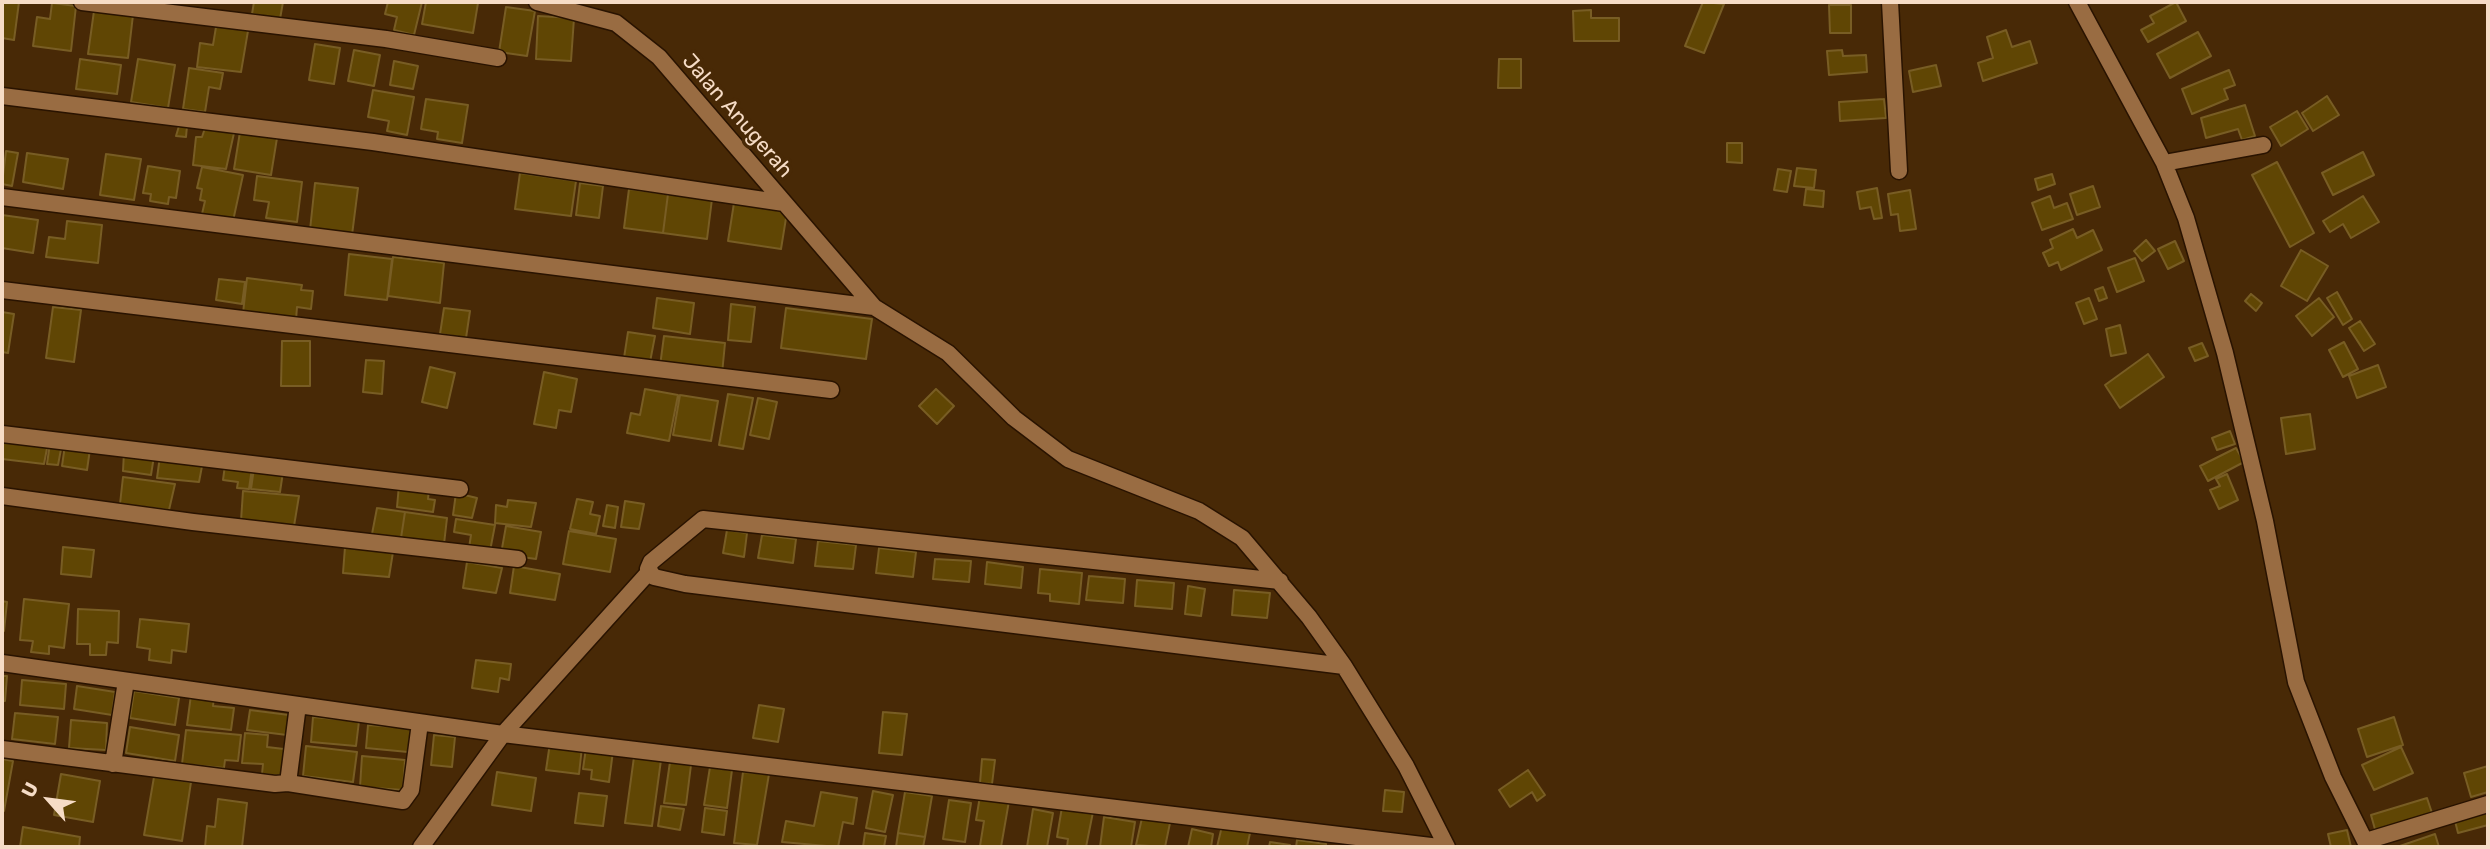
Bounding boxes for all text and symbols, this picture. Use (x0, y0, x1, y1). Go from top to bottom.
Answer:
street label: Jalan Anugerah (677, 49, 797, 183)
north arrow (14, 765, 84, 835)
text: U (17, 778, 43, 801)

